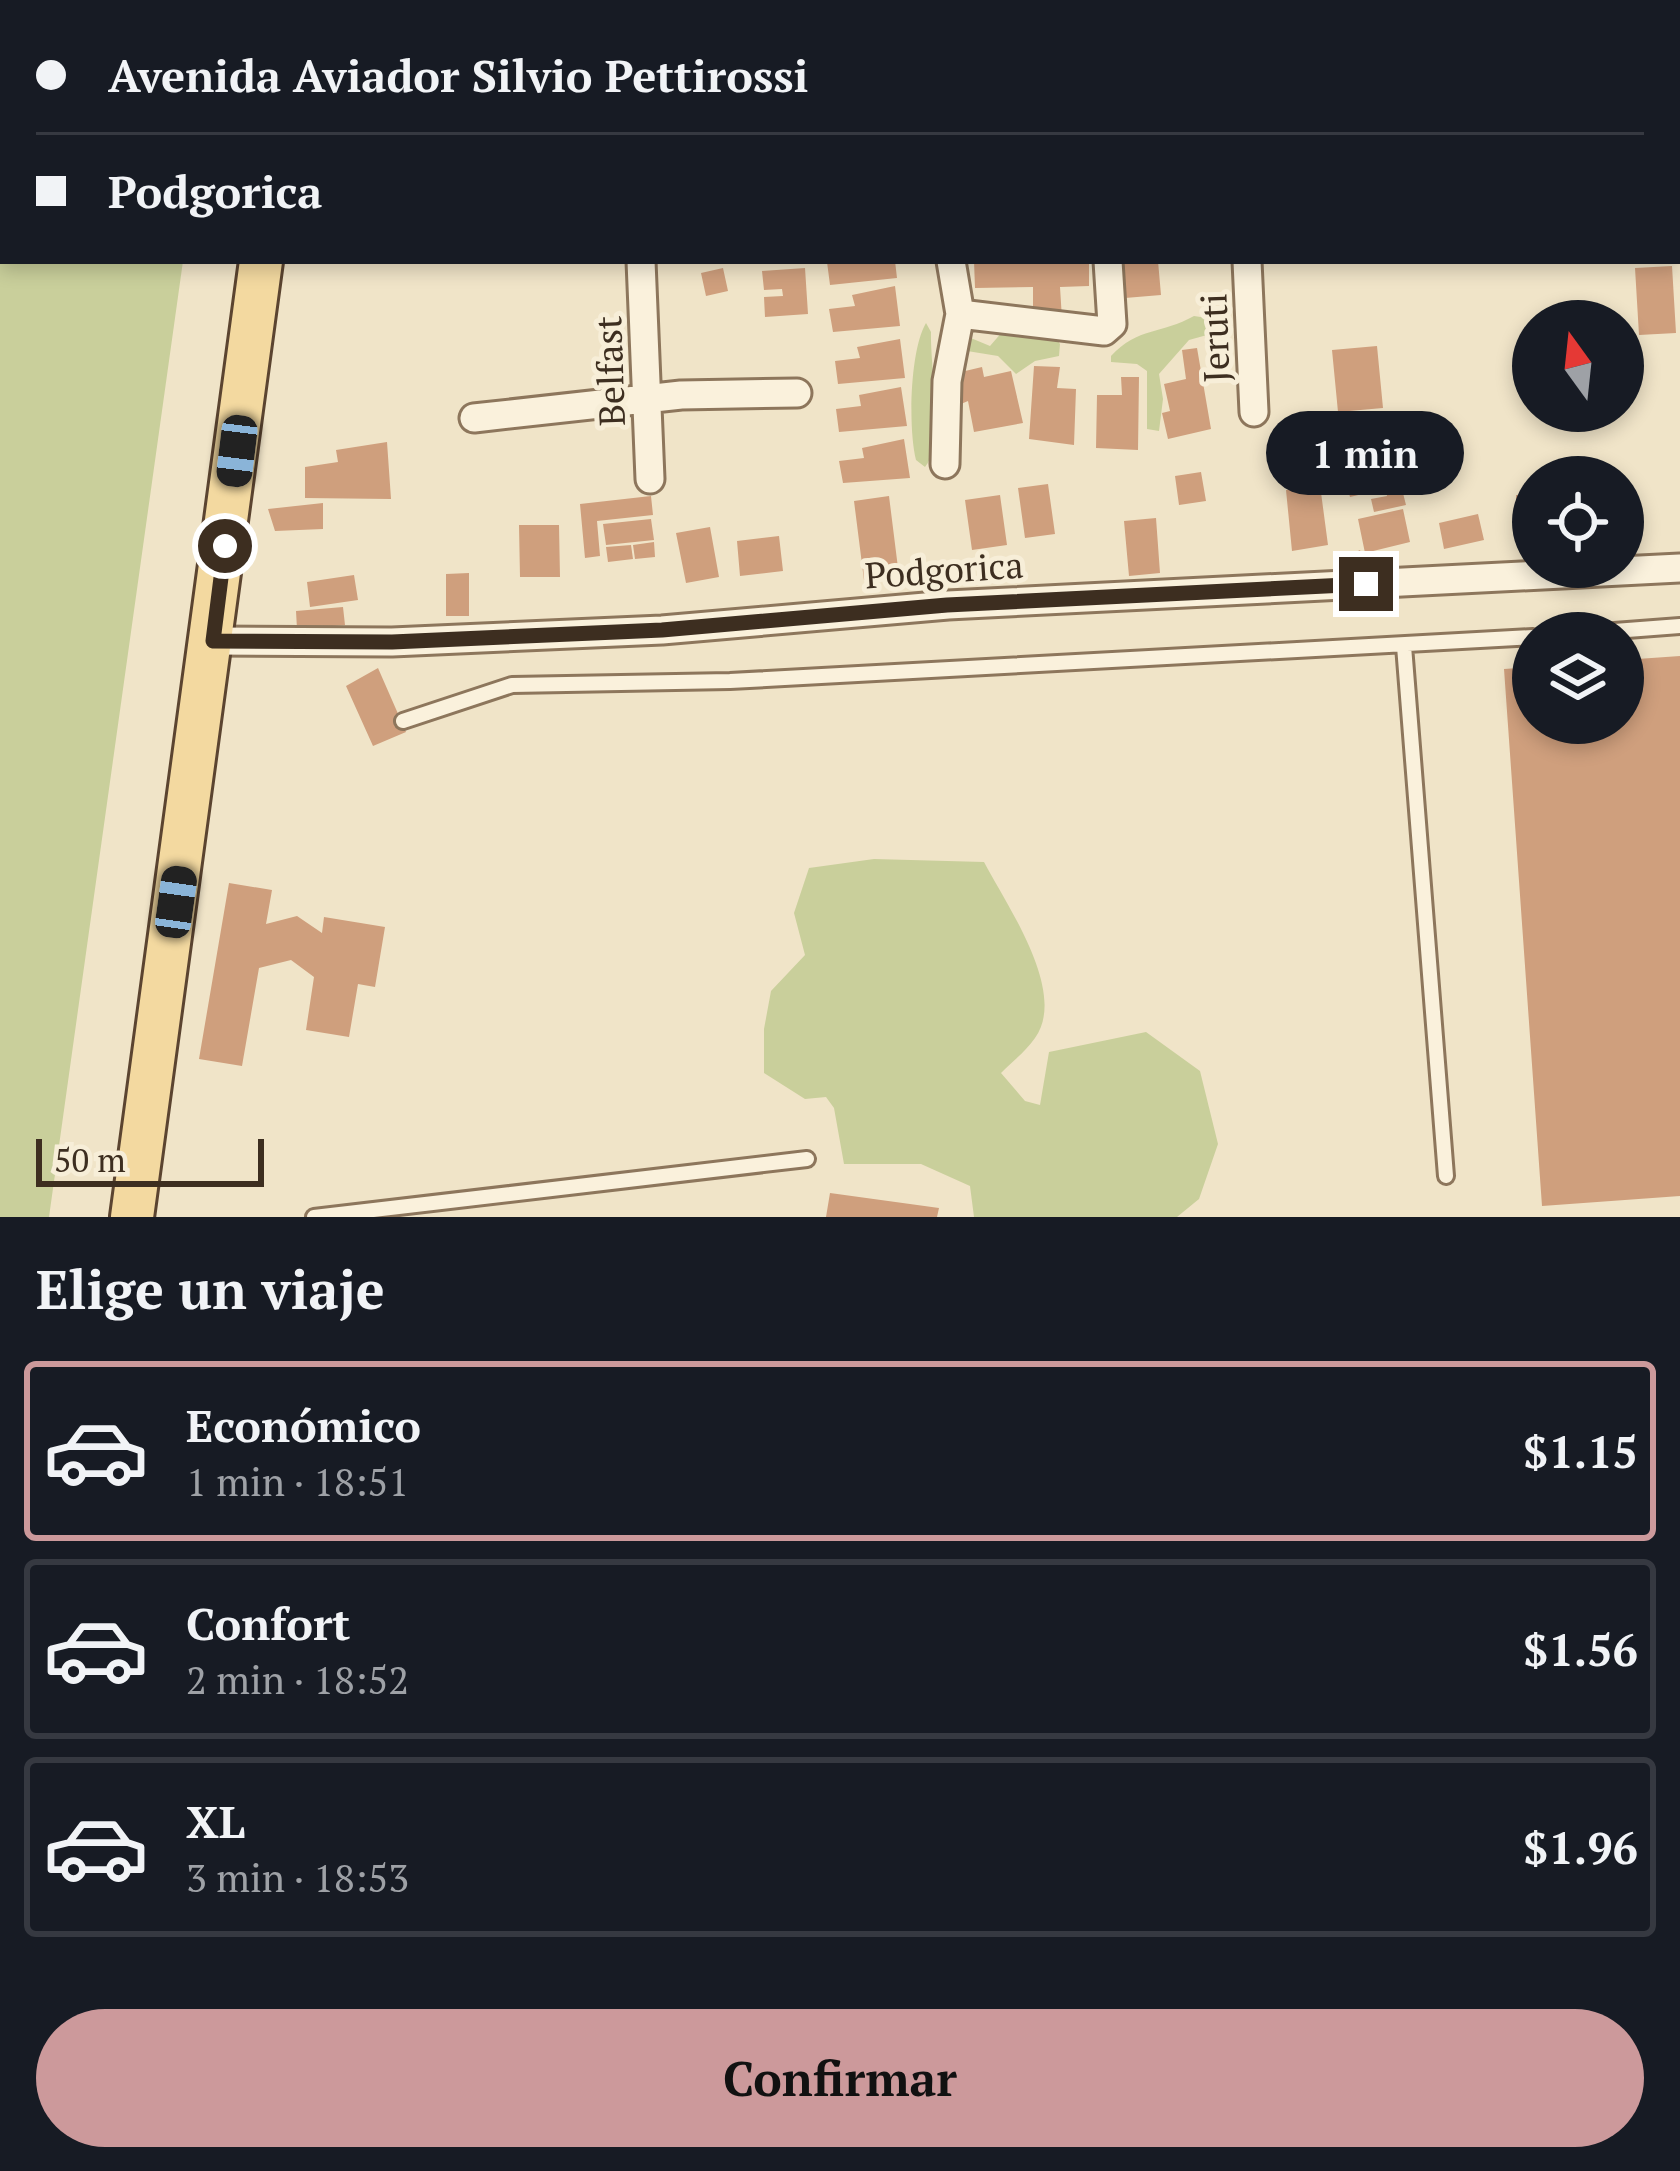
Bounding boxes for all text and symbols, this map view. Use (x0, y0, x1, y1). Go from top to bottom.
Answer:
text: Avenida Aviador Silvio Pettirossi (108, 45, 809, 105)
text: Podgorica (108, 161, 322, 221)
street label: Jeruti (1189, 293, 1240, 383)
north arrow (1512, 300, 1644, 432)
map controls (1512, 300, 1644, 744)
street label: Belfast (584, 315, 635, 427)
callout: 1 min (1267, 410, 1465, 494)
car (215, 413, 259, 489)
text: 1 min (1312, 427, 1418, 479)
button: locate (1512, 456, 1644, 588)
route start (198, 519, 252, 573)
street label: Podgorica (863, 541, 1025, 598)
route end (1339, 557, 1393, 611)
button: layers (1512, 612, 1644, 744)
car (153, 864, 199, 940)
scale bar (36, 1133, 264, 1186)
text: 50 m (54, 1138, 126, 1181)
text: Elige un viaje (36, 1253, 385, 1324)
text: Económico (186, 1395, 421, 1455)
icon: car (42, 1397, 150, 1505)
text: $1.15 (1523, 1421, 1638, 1481)
text: 1 min · 18:51 (186, 1455, 409, 1507)
text: Confort (186, 1593, 350, 1653)
icon: car (42, 1595, 150, 1703)
text: $1.56 (1523, 1619, 1638, 1679)
text: 2 min · 18:52 (186, 1653, 409, 1705)
text: XL (186, 1791, 245, 1851)
icon: car (42, 1793, 150, 1901)
text: $1.96 (1523, 1817, 1638, 1877)
text: 3 min · 18:53 (186, 1851, 409, 1903)
button: Confirmar (36, 2009, 1644, 2147)

